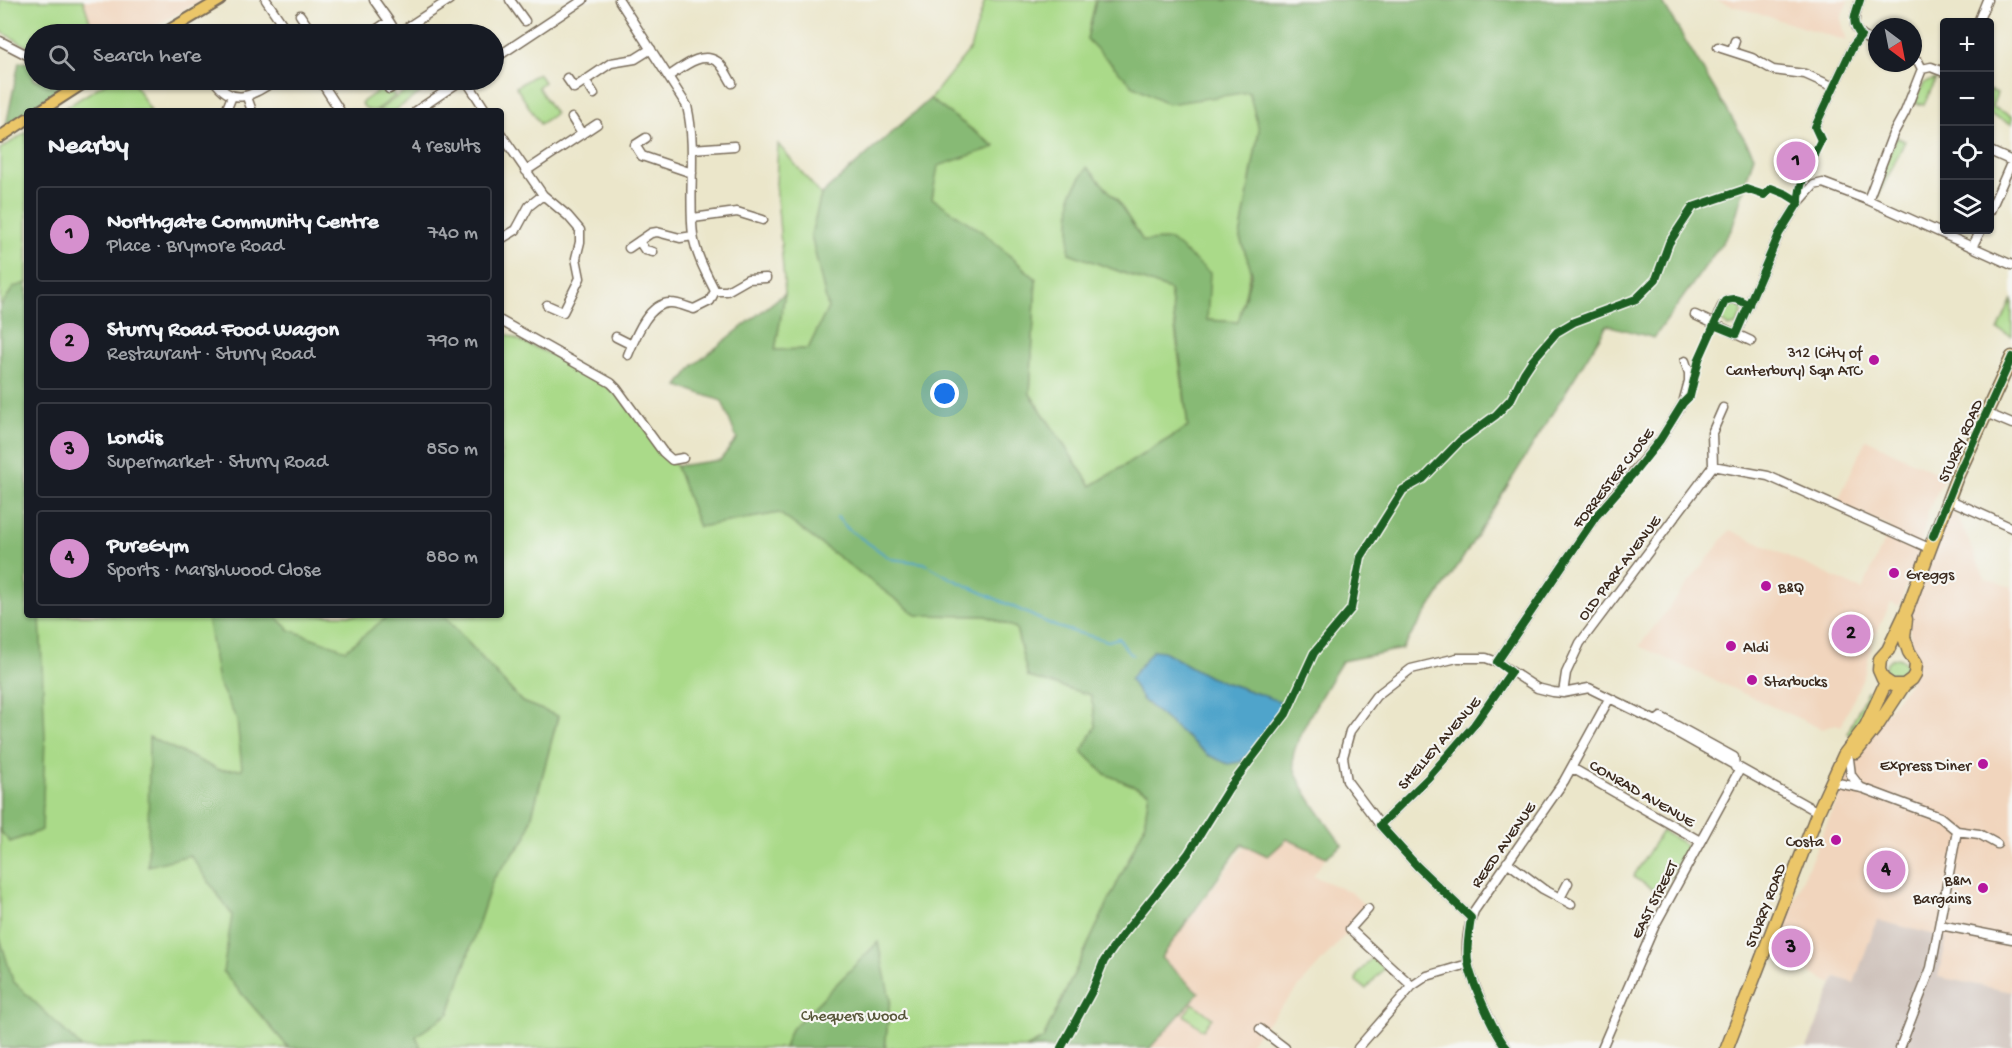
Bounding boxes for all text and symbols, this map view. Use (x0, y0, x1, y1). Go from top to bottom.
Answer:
north arrow (1868, 18, 1922, 72)
map controls (1940, 18, 1994, 234)
button: + (1940, 18, 1994, 72)
search box (24, 24, 504, 90)
icon: search (45, 41, 78, 74)
text: Search here (93, 44, 201, 70)
button: − (1940, 72, 1994, 126)
button: locate (1940, 126, 1994, 180)
text: Nearby (48, 132, 129, 163)
text: 4 results (412, 136, 480, 159)
pin: 1 (1776, 138, 1816, 184)
button: layers (1940, 180, 1994, 234)
text: Northgate Community Centre (107, 210, 379, 236)
text: 1 (65, 223, 74, 246)
text: 740 m (428, 223, 478, 246)
text: Place · Brymore Road (107, 236, 284, 259)
text: Sturry Road Food Wagon (107, 318, 339, 344)
text: 2 (65, 331, 74, 354)
text: 790 m (427, 331, 478, 354)
text: Restaurant · Sturry Road (107, 344, 315, 367)
place label: 312 (City of Canterbury) Sqn ATC (1726, 345, 1863, 382)
marker: 312 (City of Canterbury) Sqn ATC (1867, 353, 1881, 367)
your location (930, 379, 959, 408)
street label: STURRY ROAD (1935, 397, 1989, 486)
street label: FORRESTER CLOSE (1569, 424, 1660, 534)
text: Londis (107, 426, 163, 452)
text: 3 (64, 439, 75, 462)
text: 850 m (426, 439, 478, 462)
text: Supermarket · Sturry Road (107, 452, 328, 475)
street label: OLD PARK AVENUE (1575, 512, 1667, 626)
text: PureGym (107, 534, 189, 560)
text: 4 (65, 547, 74, 570)
text: 880 m (426, 547, 478, 570)
text: Sports · Marshwood Close (107, 560, 321, 583)
marker: Greggs (1887, 566, 1901, 580)
place label: Greggs (1906, 567, 1955, 586)
marker: B&Q (1759, 579, 1773, 593)
place label: B&Q (1777, 580, 1805, 599)
pin: 2 (1832, 612, 1870, 656)
marker: Aldi (1724, 639, 1738, 653)
place label: Aldi (1743, 640, 1769, 659)
marker: Starbucks (1745, 673, 1759, 687)
place label: Starbucks (1764, 674, 1828, 693)
street label: SHELLEY AVENUE (1395, 693, 1487, 795)
street label: CONRAD AVENUE (1585, 757, 1698, 833)
marker: Express Diner (1976, 757, 1990, 771)
place label: Express Diner (1880, 758, 1972, 777)
street label: REED AVENUE (1468, 799, 1542, 893)
marker: Costa (1829, 833, 1843, 847)
place label: Costa (1786, 834, 1825, 853)
pin: 4 (1866, 848, 1906, 892)
street label: EAST STREET (1628, 858, 1684, 943)
street label: STURRY ROAD (1743, 861, 1792, 951)
place label: B&M Bargains (1912, 873, 1972, 910)
marker: B&M Bargains (1976, 881, 1990, 895)
pin: 3 (1772, 926, 1810, 970)
park label: Chequers Wood (801, 1008, 909, 1027)

